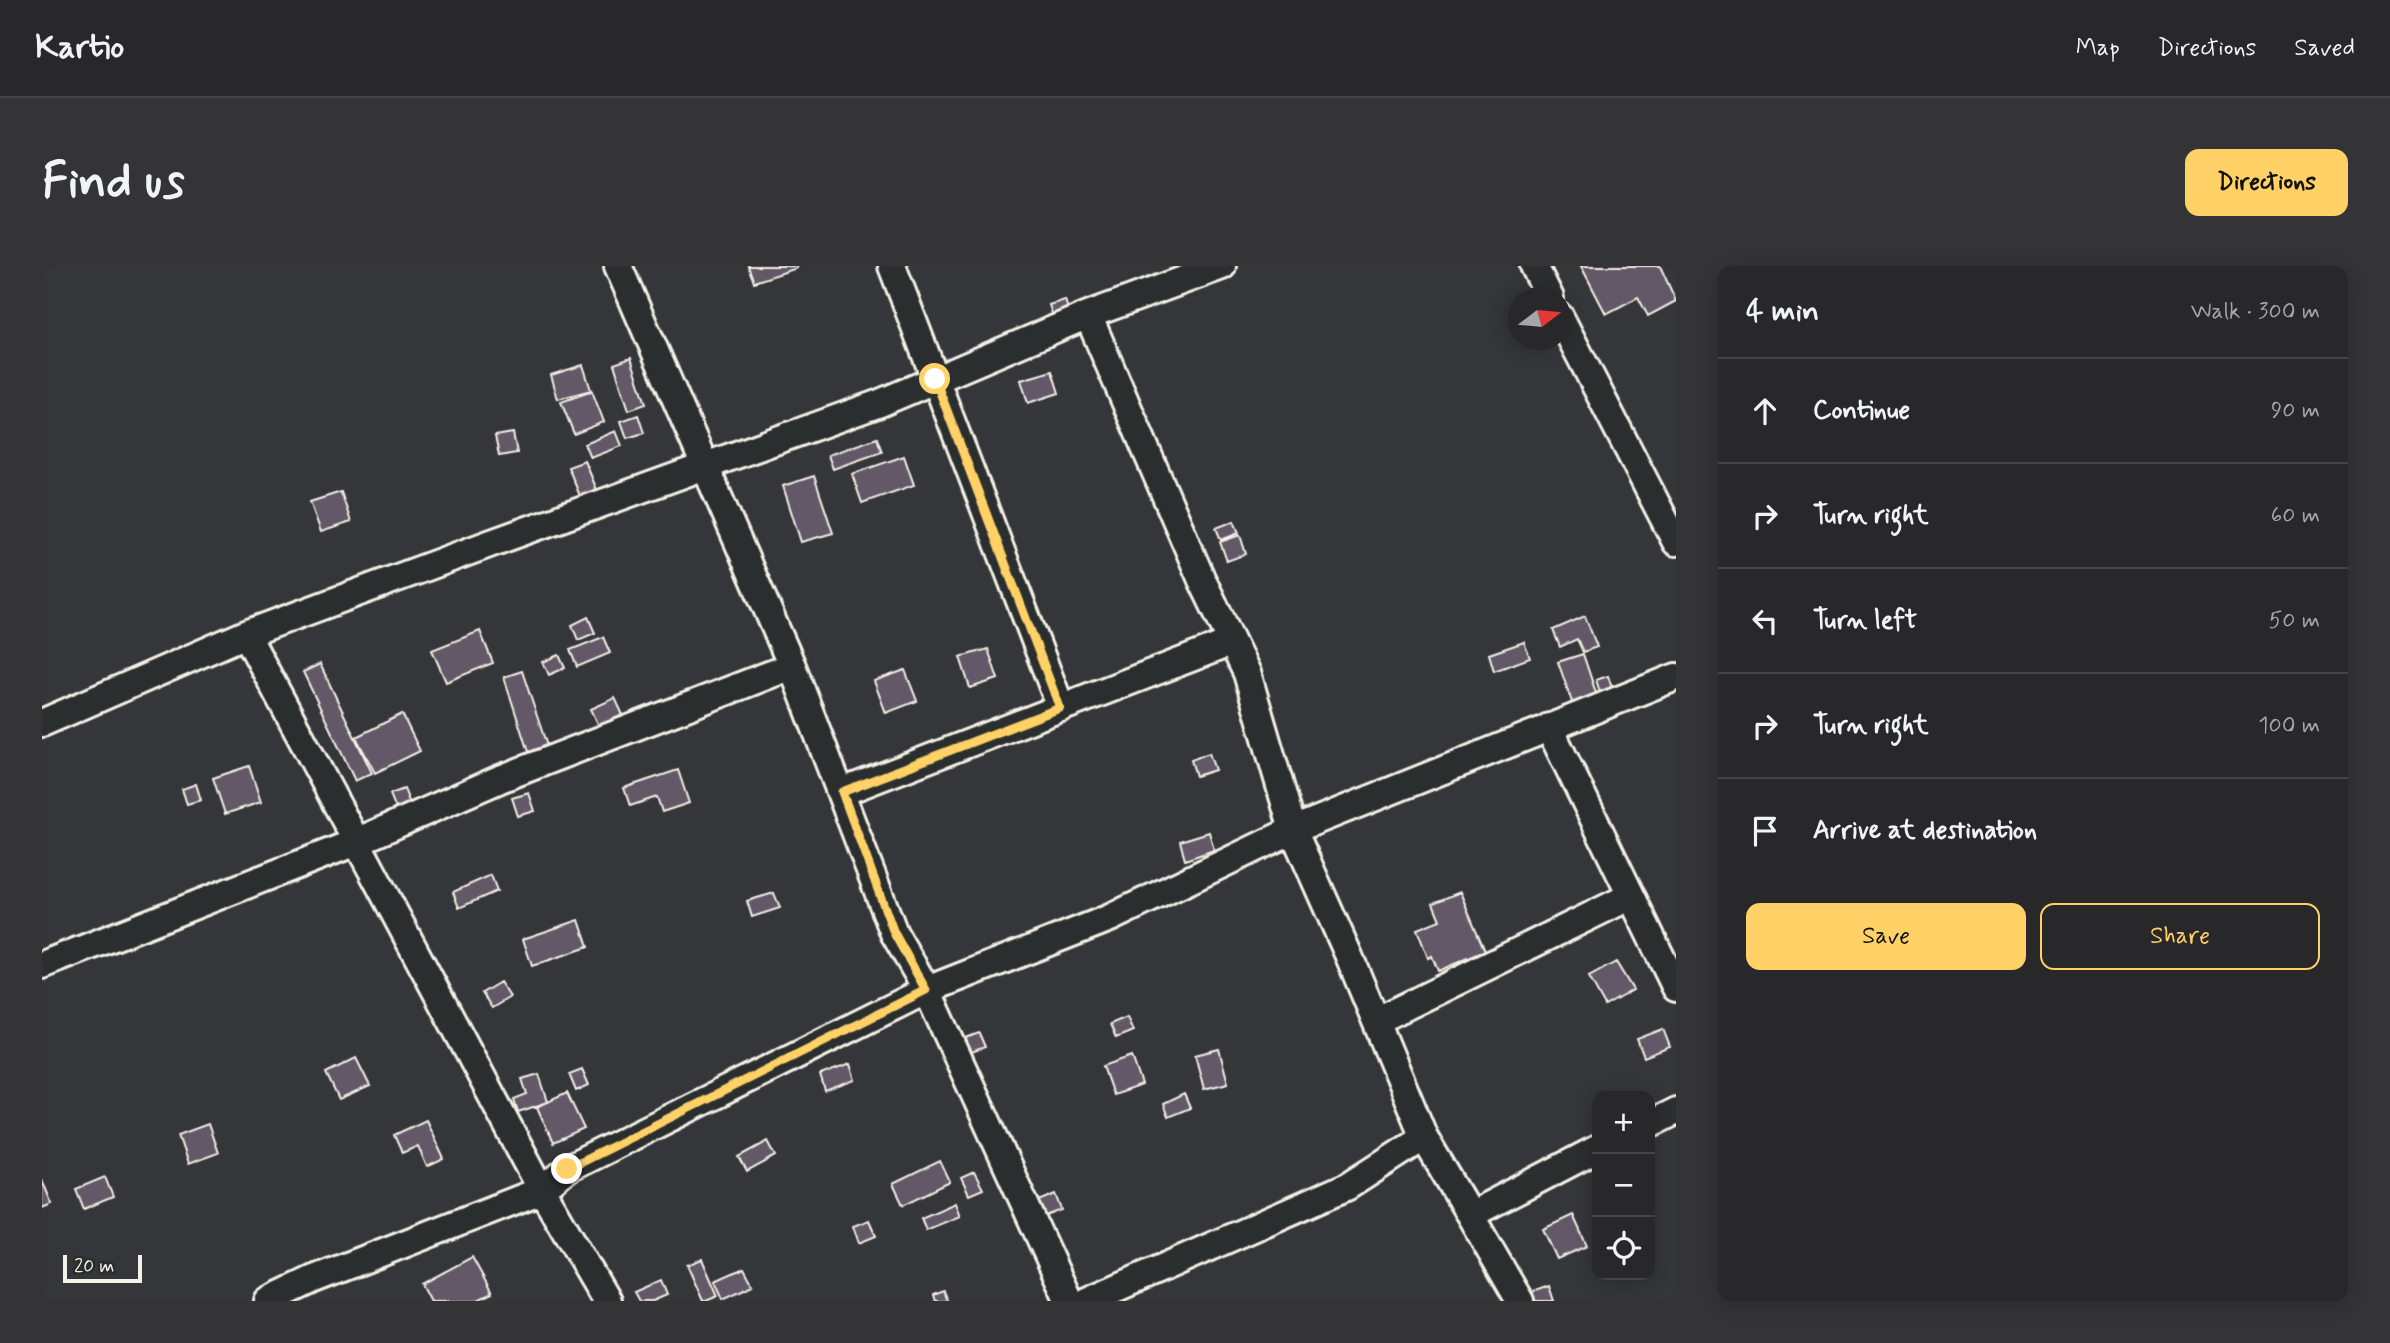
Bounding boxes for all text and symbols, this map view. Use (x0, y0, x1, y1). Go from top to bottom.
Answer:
text: Kartio (35, 26, 124, 70)
text: Map (2076, 33, 2120, 64)
text: Directions (2158, 33, 2256, 64)
text: Saved (2294, 33, 2355, 64)
button: Directions (2185, 149, 2348, 216)
text: Find us (42, 150, 185, 215)
north arrow (1508, 287, 1571, 350)
text: 4 min (1746, 292, 1819, 331)
text: Walk · 300 m (2191, 297, 2320, 327)
route start (919, 363, 950, 394)
icon: ahead (1746, 392, 1784, 430)
text: Continue (1813, 394, 1910, 428)
text: 90 m (2271, 396, 2320, 426)
icon: right (1746, 497, 1784, 535)
text: Turn right (1813, 499, 1929, 533)
text: 60 m (2271, 501, 2320, 531)
icon: left (1746, 602, 1784, 640)
text: Turn left (1813, 604, 1917, 638)
text: 50 m (2269, 606, 2320, 636)
icon: right (1746, 707, 1784, 745)
text: Turn right (1813, 709, 1929, 743)
text: 100 m (2258, 711, 2320, 741)
icon: arrive (1746, 812, 1784, 850)
text: Arrive at destination (1813, 814, 2037, 848)
button: Save (1746, 903, 2026, 970)
button: Share (2040, 903, 2320, 970)
map controls (1592, 1091, 1655, 1280)
button: + (1592, 1091, 1655, 1154)
route end (551, 1153, 582, 1184)
button: − (1592, 1154, 1655, 1217)
button: locate (1592, 1217, 1655, 1280)
scale bar (63, 1252, 142, 1284)
text: 20 m (74, 1254, 114, 1279)

